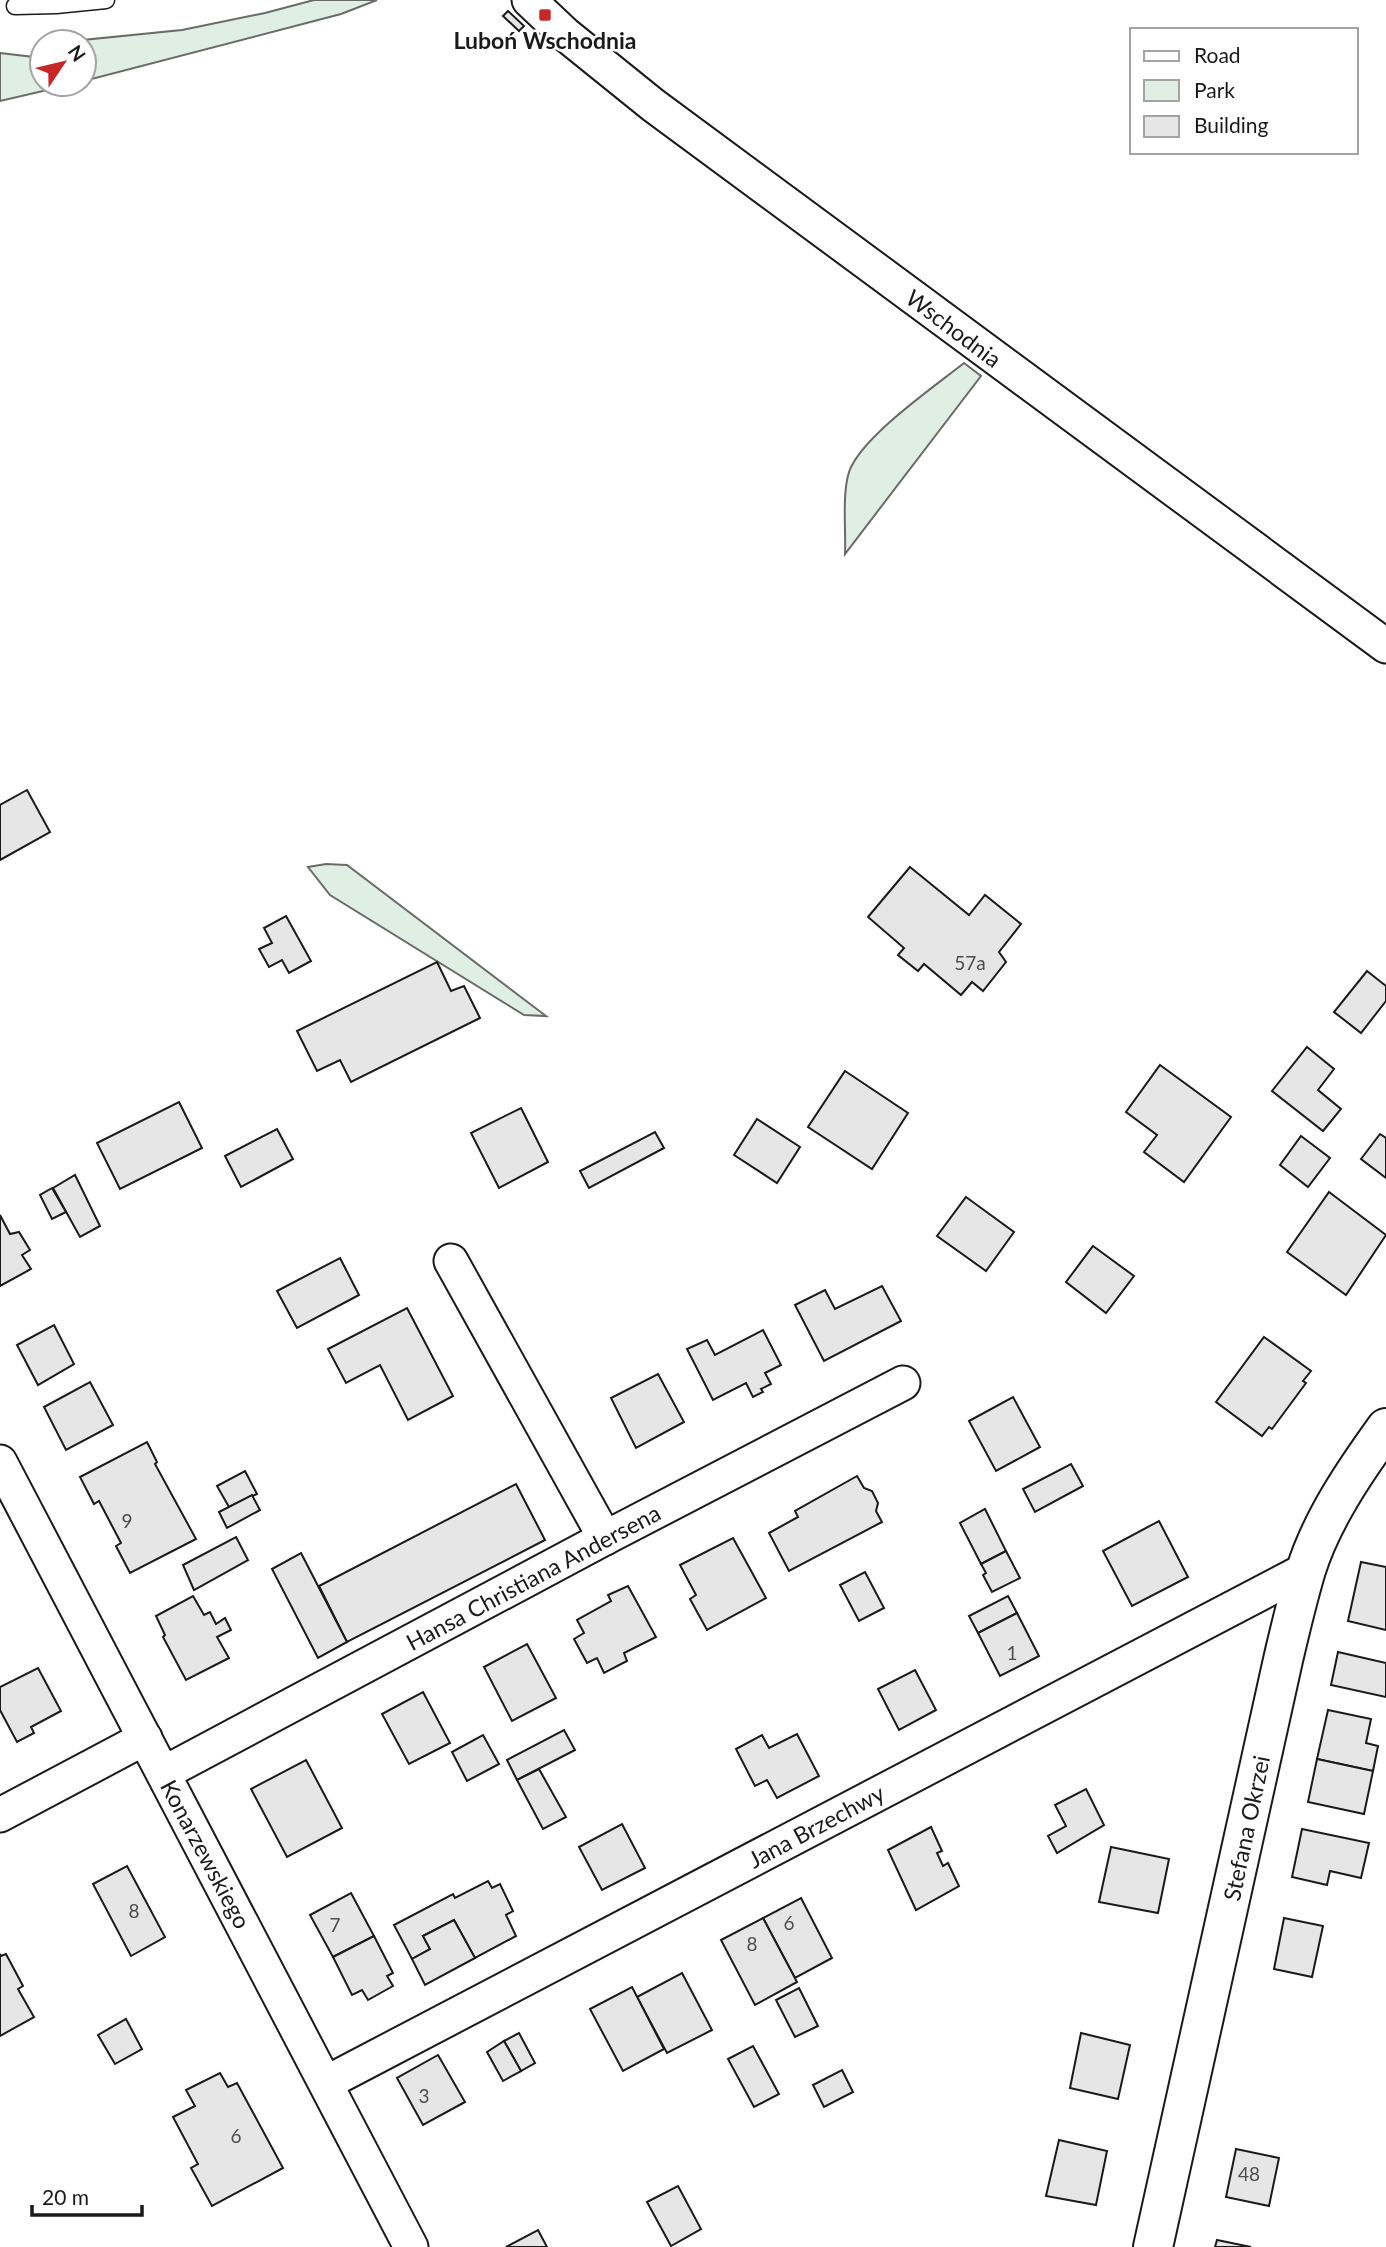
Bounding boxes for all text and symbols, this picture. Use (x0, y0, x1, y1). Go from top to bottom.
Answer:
marker: Luboń Wschodnia (537, 7, 553, 23)
place label: Luboń Wschodnia (454, 26, 636, 54)
north arrow (28, 28, 98, 98)
legend (1130, 28, 1358, 154)
text: N (64, 40, 91, 66)
text: Road (1194, 42, 1241, 67)
text: Park (1194, 77, 1235, 102)
text: Building (1194, 112, 1269, 137)
street label: Wschodnia (901, 283, 1007, 373)
house number: 57a (954, 951, 986, 974)
street label: Hansa Christiana Andersena (401, 1498, 665, 1656)
house number: 9 (121, 1509, 133, 1532)
house number: 1 (1006, 1641, 1018, 1664)
street label: Stefana Okrzei (1217, 1753, 1275, 1903)
street label: Konarzewskiego (155, 1775, 257, 1933)
street label: Jana Brzechwy (743, 1778, 889, 1874)
house number: 8 (128, 1899, 140, 1922)
house number: 6 (783, 1911, 795, 1934)
house number: 7 (329, 1913, 341, 1936)
house number: 8 (746, 1932, 758, 1955)
house number: 3 (418, 2084, 430, 2107)
house number: 6 (230, 2124, 242, 2147)
house number: 48 (1238, 2162, 1260, 2185)
scale bar (32, 2174, 142, 2218)
text: 20 m (42, 2184, 89, 2209)

